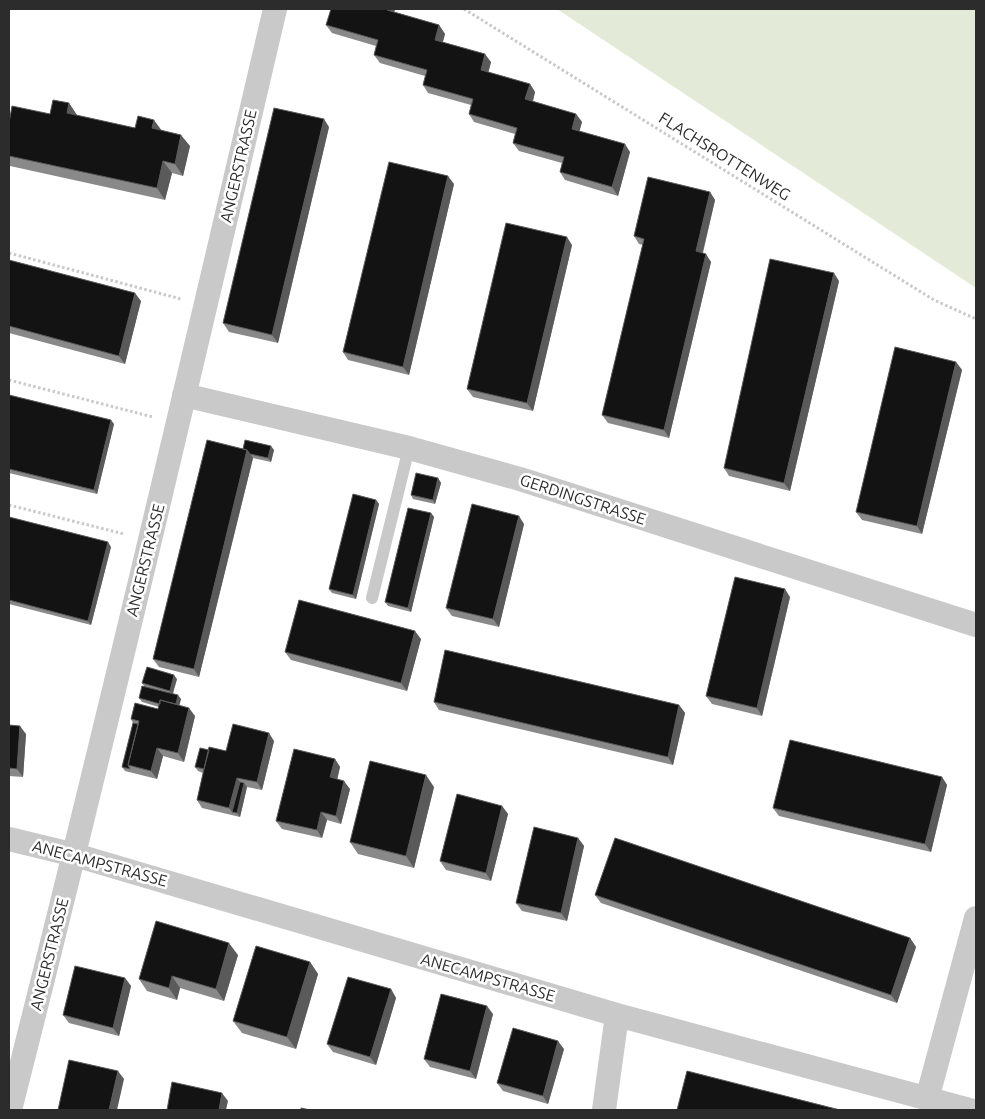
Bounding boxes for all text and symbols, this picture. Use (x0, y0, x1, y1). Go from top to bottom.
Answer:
street label: ANGERSTRASSE (216, 108, 260, 224)
street label: FLACHSROTTENWEG (656, 108, 794, 204)
street label: GERDINGSTRASSE (518, 470, 648, 528)
street label: ANGERSTRASSE (122, 502, 168, 618)
street label: ANECAMPSTRASSE (31, 836, 169, 890)
street label: ANGERSTRASSE (26, 896, 72, 1012)
street label: ANECAMPSTRASSE (419, 949, 557, 1005)

